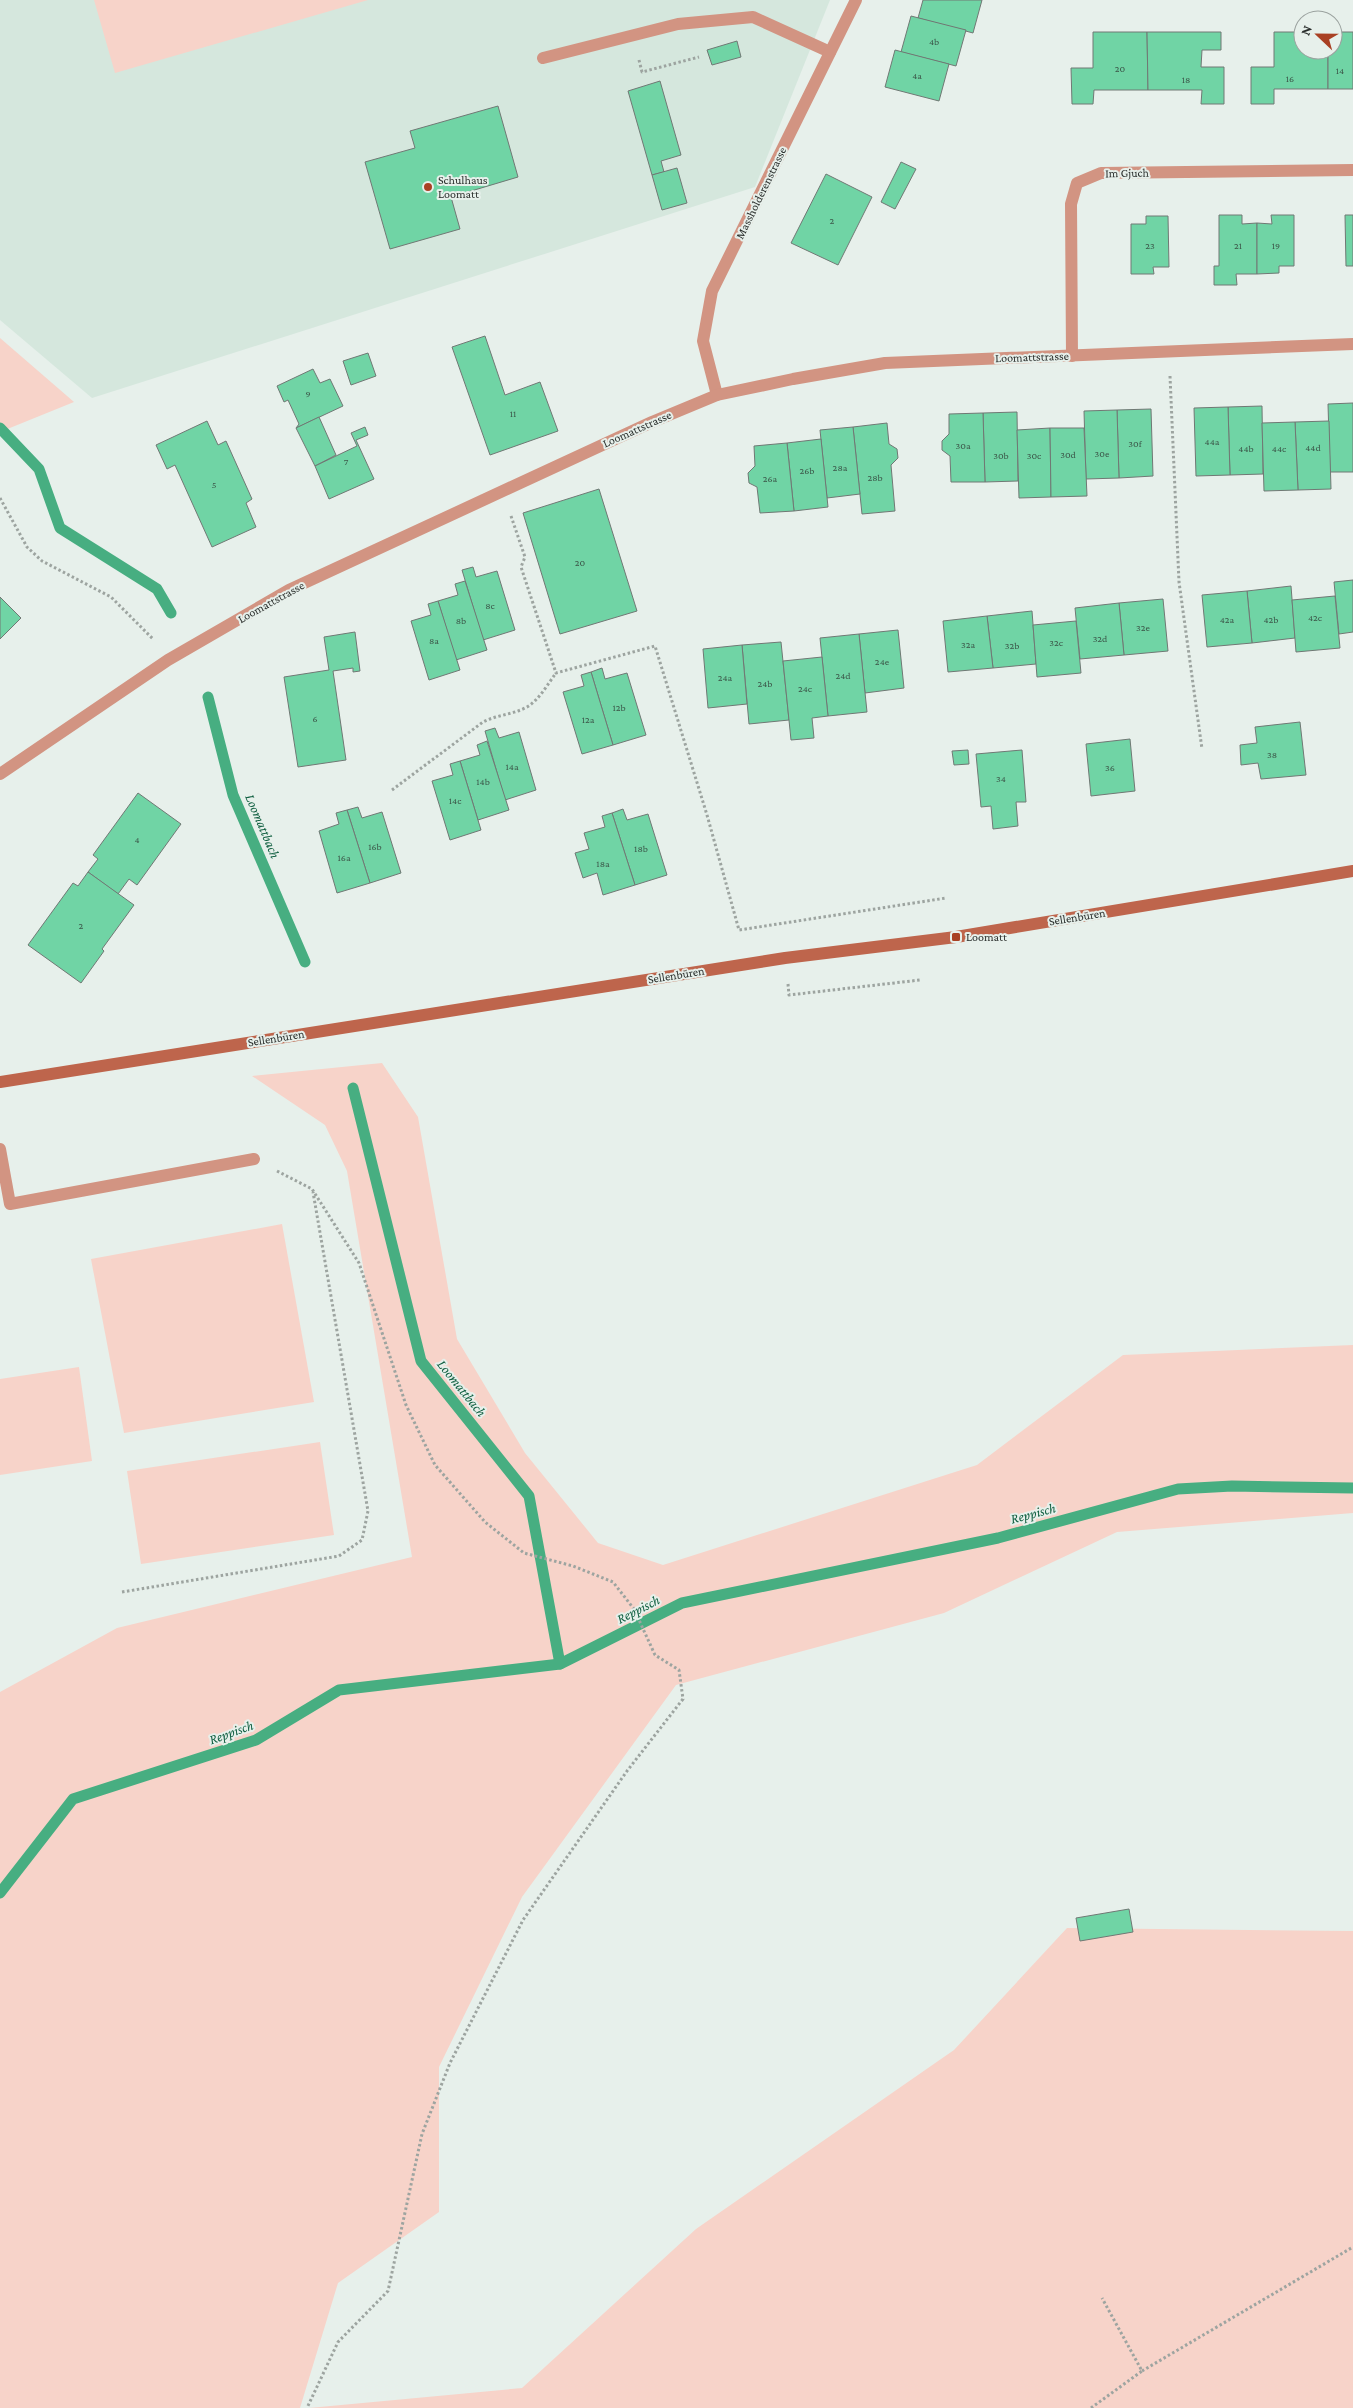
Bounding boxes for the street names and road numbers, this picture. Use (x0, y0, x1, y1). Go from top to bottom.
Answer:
street label: Massholderenstrasse (733, 145, 789, 241)
street label: Im Gjuch (1105, 166, 1150, 180)
street label: Loomattstrasse (995, 349, 1069, 365)
street label: Loomattstrasse (600, 408, 674, 450)
street label: Loomattstrasse (235, 578, 307, 626)
street label: Sellenbüren (1048, 906, 1107, 928)
street label: Sellenbüren (647, 964, 706, 986)
street label: Sellenbüren (247, 1027, 306, 1049)

